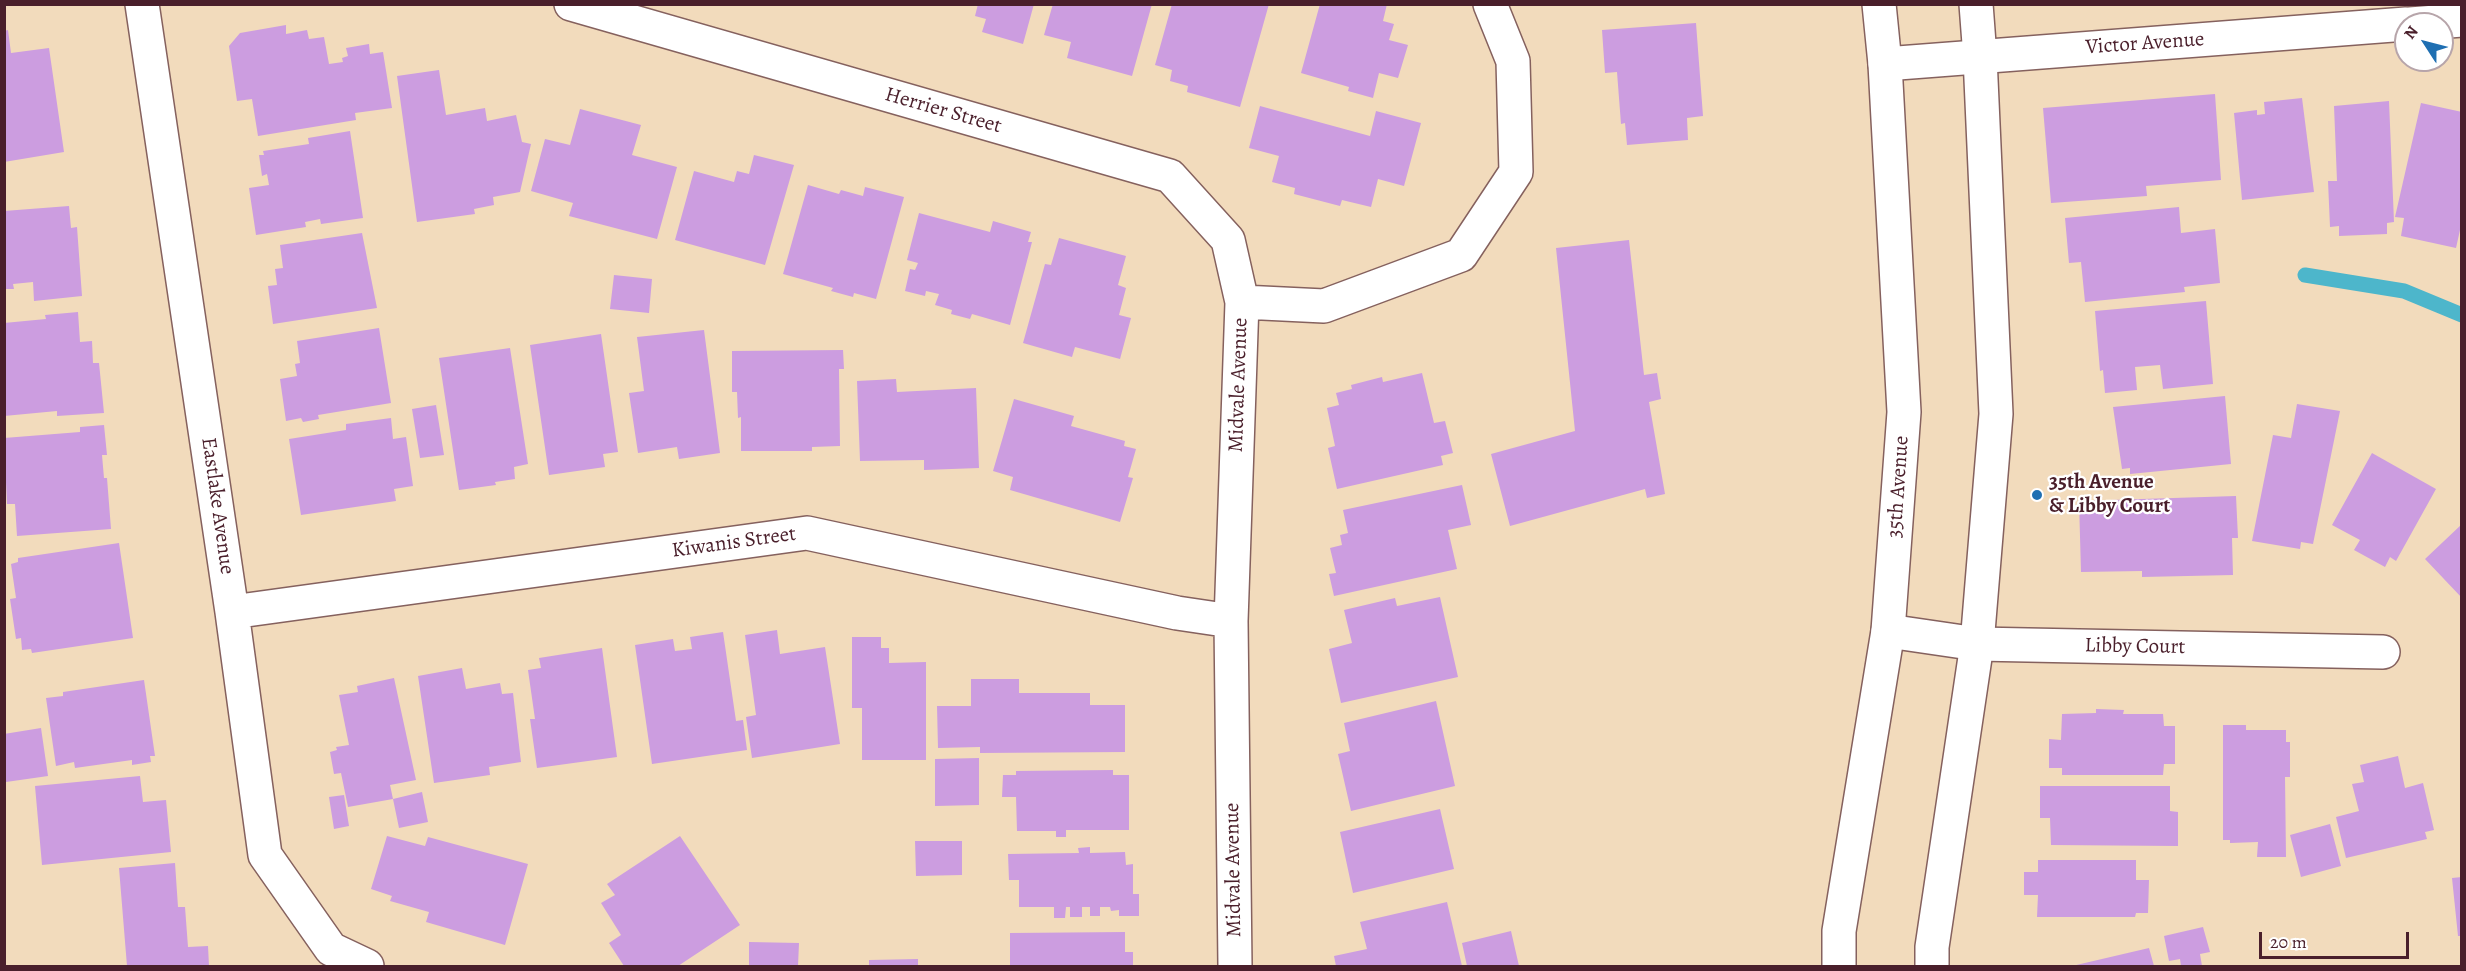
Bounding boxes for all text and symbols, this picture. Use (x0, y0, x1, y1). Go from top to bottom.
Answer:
north arrow (2394, 12, 2454, 72)
text: N (2399, 21, 2423, 44)
street label: Victor Avenue (2085, 27, 2205, 61)
street label: Herrier Street (882, 82, 1004, 140)
street label: Midvale Avenue (1224, 317, 1254, 453)
street label: 35th Avenue (1883, 435, 1915, 539)
street label: Eastlake Avenue (195, 436, 239, 576)
place label: 35th Avenue & Libby Court (2049, 470, 2170, 520)
marker: 35th Avenue & Libby Court (2030, 488, 2044, 502)
street label: Kiwanis Street (670, 522, 798, 564)
street label: Libby Court (2084, 634, 2186, 660)
street label: Midvale Avenue (1220, 802, 1248, 938)
scale bar (2262, 920, 2412, 958)
text: 20 m (2270, 930, 2307, 954)

